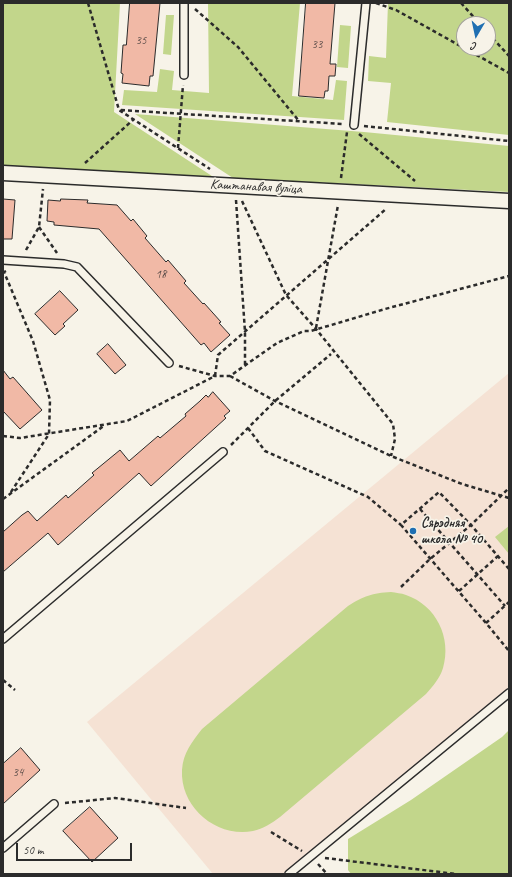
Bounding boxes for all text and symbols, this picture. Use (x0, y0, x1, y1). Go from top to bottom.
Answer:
north arrow (456, 16, 496, 56)
house number: 35 (136, 34, 146, 48)
house number: 33 (312, 38, 322, 52)
text: С (471, 40, 478, 54)
street label: Каштанавая вуліца (210, 176, 302, 198)
house number: 18 (156, 268, 166, 282)
place label: Сярэдняя школа № 40 (421, 515, 482, 548)
marker: Сярэдняя школа № 40 (408, 526, 418, 536)
house number: 34 (13, 766, 23, 780)
scale bar (18, 835, 134, 861)
text: 50 m (23, 842, 43, 858)

